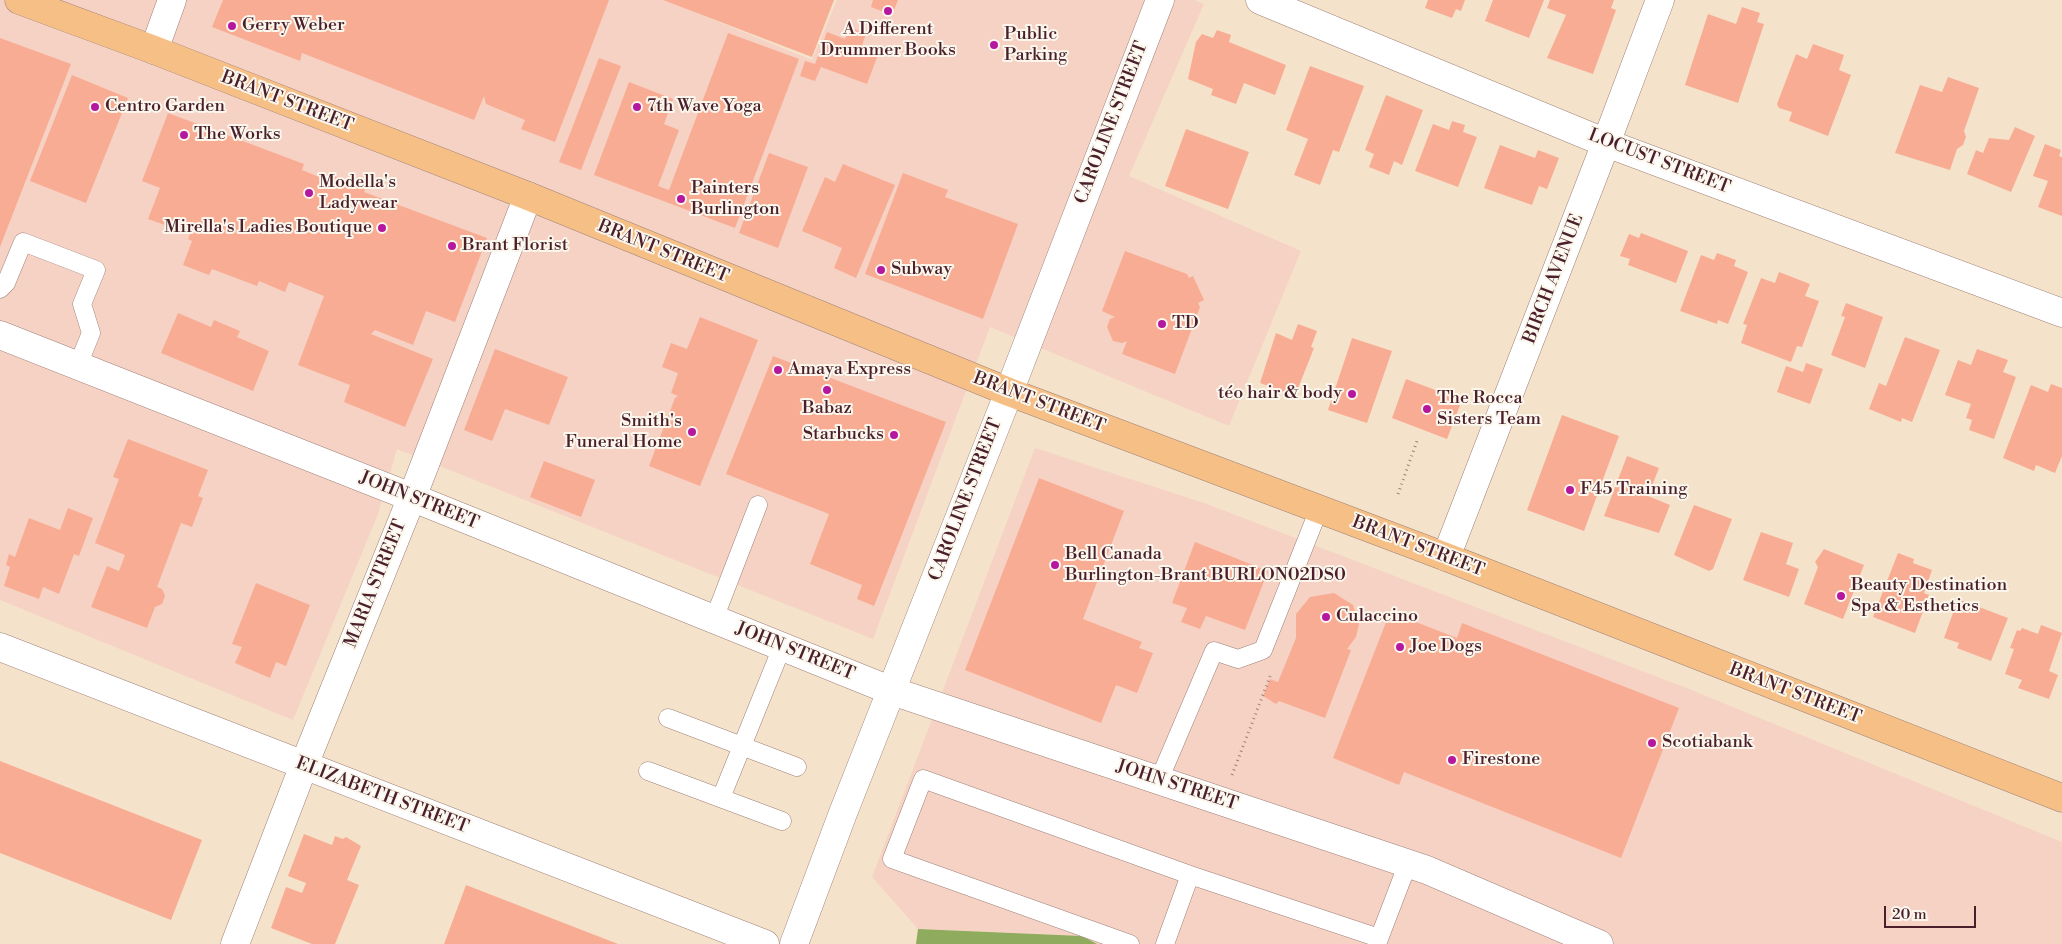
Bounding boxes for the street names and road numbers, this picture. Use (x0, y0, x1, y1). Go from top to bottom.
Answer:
street label: CAROLINE STREET (1071, 39, 1153, 207)
street label: BRANT STREET (218, 67, 356, 137)
street label: LOCUST STREET (1585, 125, 1733, 199)
street label: BIRCH AVENUE (1519, 211, 1589, 347)
street label: BRANT STREET (594, 216, 732, 288)
street label: BRANT STREET (970, 368, 1108, 438)
street label: CAROLINE STREET (925, 416, 1007, 584)
street label: JOHN STREET (356, 467, 482, 535)
street label: BRANT STREET (1349, 512, 1487, 582)
street label: MARIA STREET (340, 517, 412, 651)
street label: JOHN STREET (732, 618, 858, 686)
street label: BRANT STREET (1726, 659, 1864, 729)
street label: ELIZABETH STREET (292, 753, 472, 839)
street label: JOHN STREET (1114, 756, 1240, 816)

